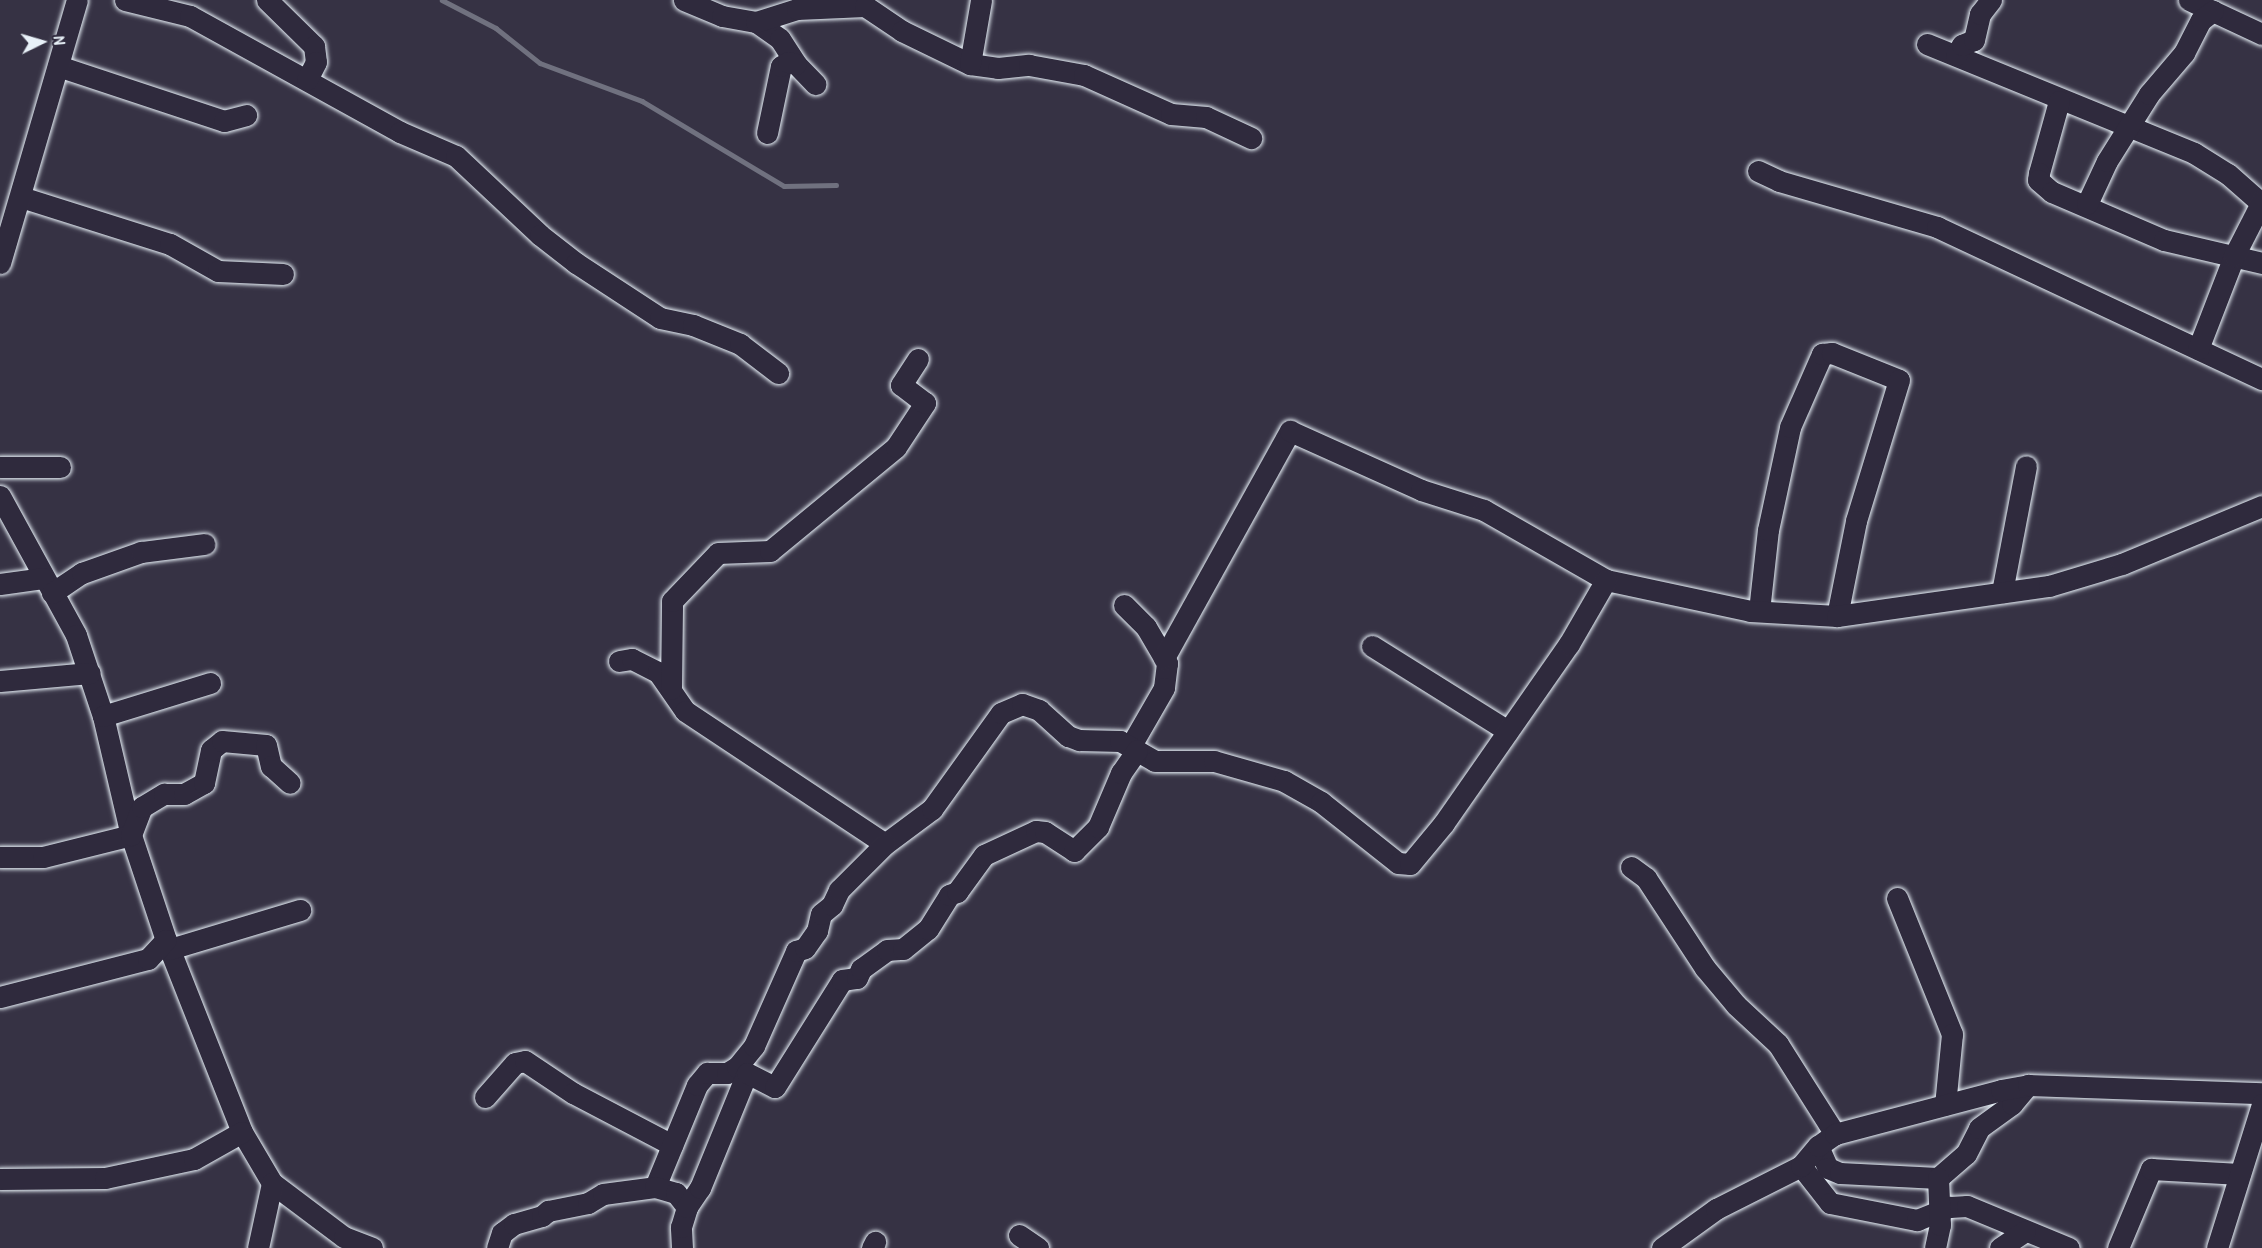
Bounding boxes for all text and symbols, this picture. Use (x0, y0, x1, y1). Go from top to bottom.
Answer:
north arrow (12, 12, 72, 72)
text: N (49, 35, 71, 46)

